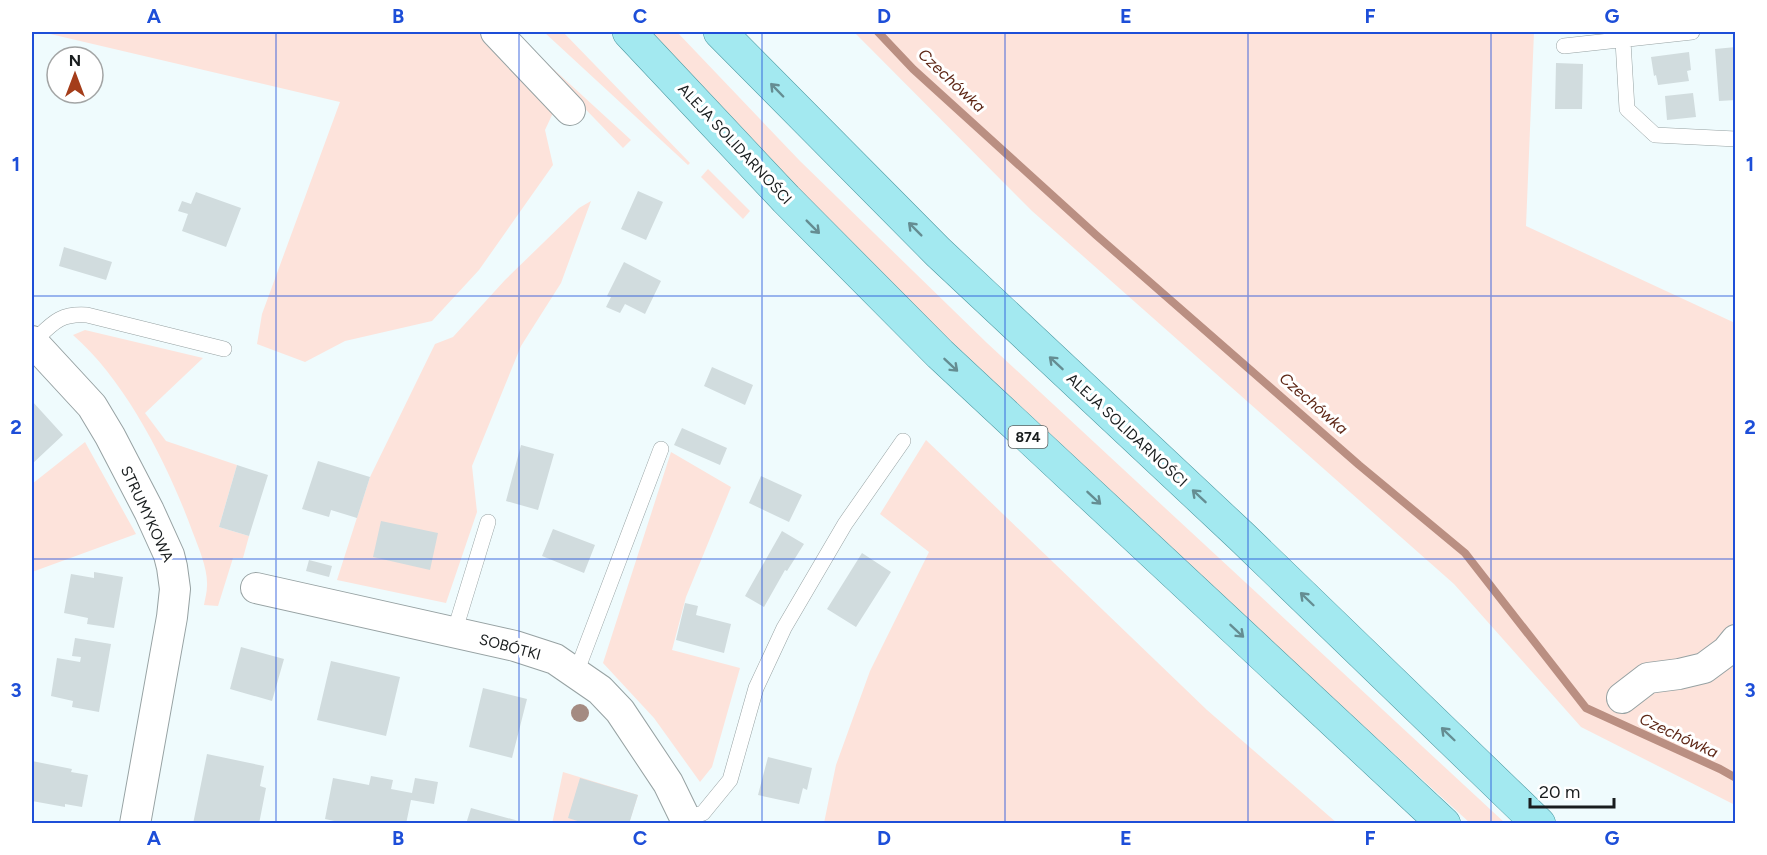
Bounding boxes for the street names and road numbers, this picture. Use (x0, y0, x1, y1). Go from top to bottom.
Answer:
street label: ALEJA SOLIDARNOŚCI (674, 80, 796, 208)
street label: ALEJA SOLIDARNOŚCI (1063, 369, 1191, 491)
road number: 874 (1008, 426, 1048, 448)
street label: STRUMYKOWA (117, 463, 177, 565)
street label: SOBÓTKI (477, 630, 543, 664)

